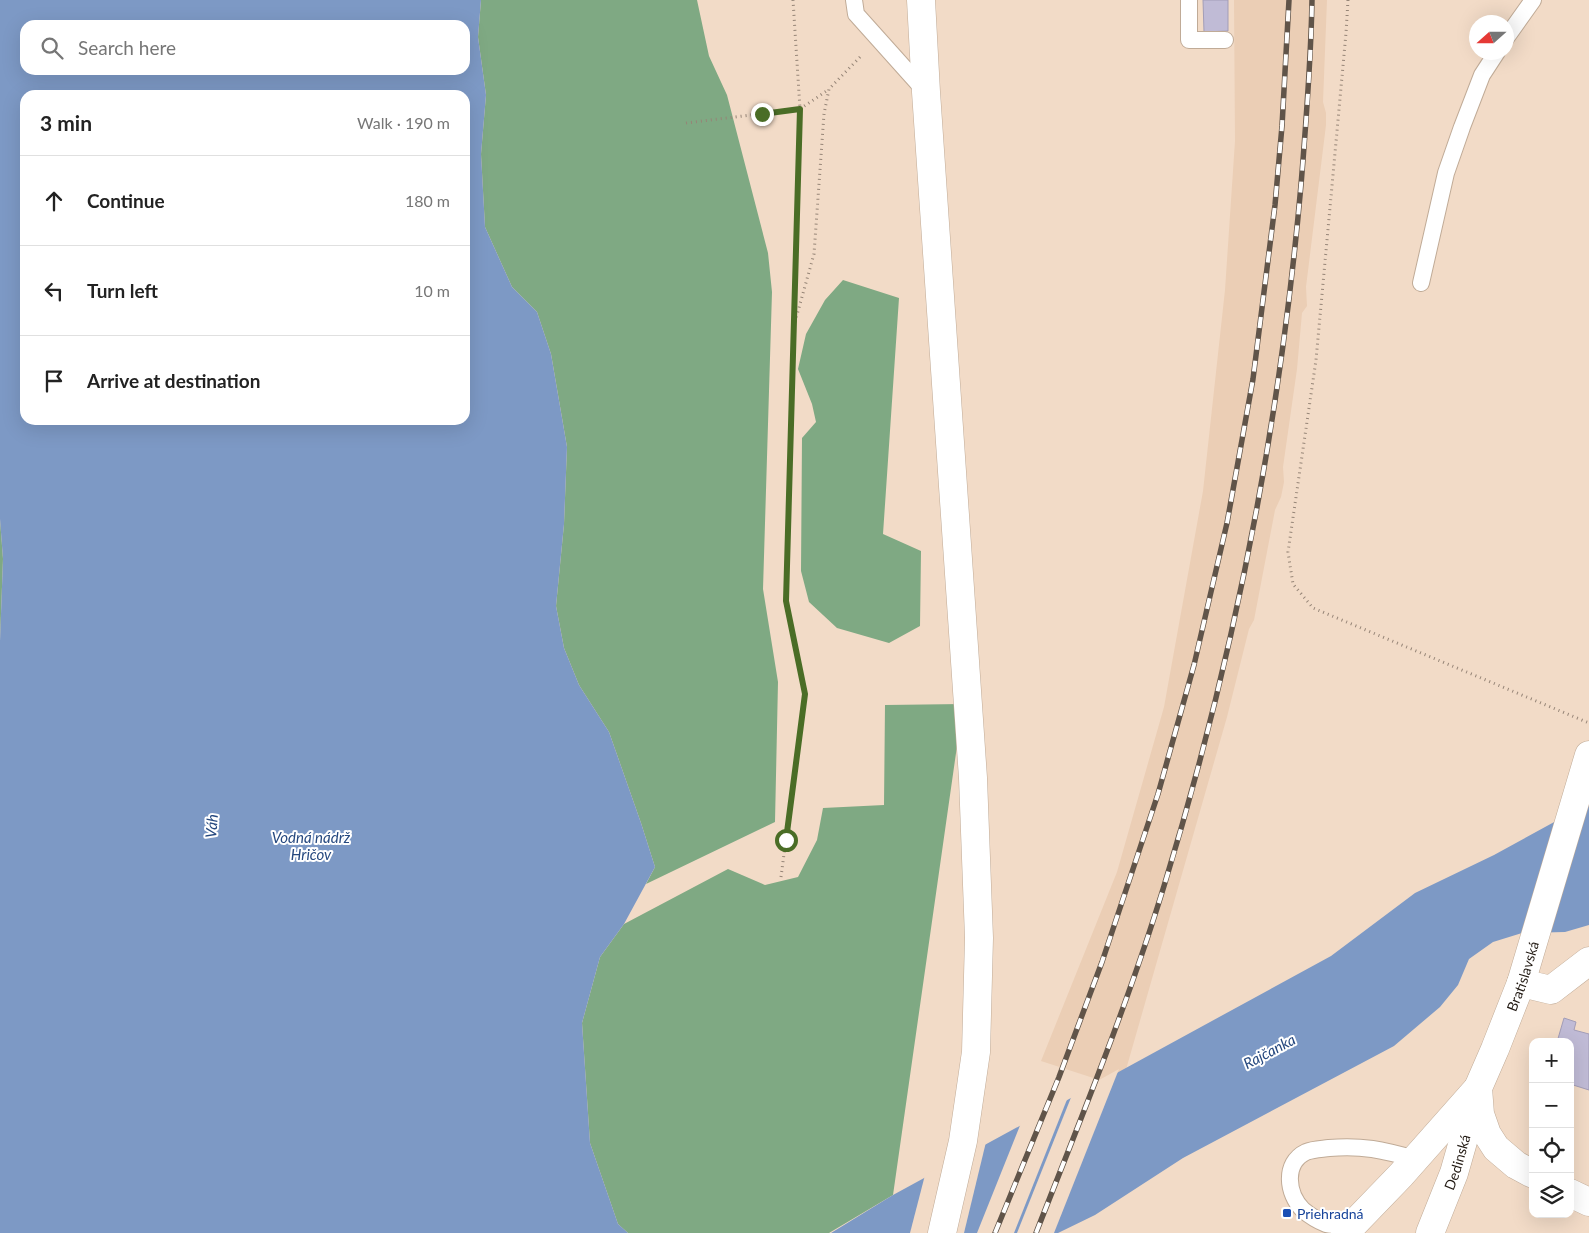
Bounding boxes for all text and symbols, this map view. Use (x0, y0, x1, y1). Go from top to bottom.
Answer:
north arrow (1469, 15, 1514, 60)
search box (20, 20, 470, 75)
icon: search (38, 34, 66, 62)
text: Search here (78, 36, 176, 59)
route end (751, 103, 774, 126)
text: 3 min (40, 110, 92, 135)
text: Walk · 190 m (357, 113, 450, 132)
icon: ahead (40, 187, 68, 215)
text: Continue (87, 189, 165, 212)
text: 180 m (405, 191, 450, 210)
icon: left (40, 277, 68, 305)
text: Turn left (87, 279, 158, 302)
text: 10 m (414, 281, 450, 300)
icon: arrive (40, 367, 68, 395)
text: Arrive at destination (87, 369, 260, 392)
water label: Váh (201, 813, 221, 839)
water label: Vodná nádrž Hričov (272, 828, 351, 863)
route start (775, 829, 798, 852)
street label: Bratislavská (1502, 939, 1542, 1013)
water label: Rajčanka (1240, 1030, 1298, 1072)
map controls (1529, 1038, 1574, 1218)
button: + (1529, 1038, 1574, 1083)
button: − (1529, 1083, 1574, 1128)
button: locate (1529, 1128, 1574, 1173)
street label: Dedinská (1440, 1132, 1473, 1192)
button: layers (1529, 1173, 1574, 1218)
place label: Priehradná (1297, 1205, 1364, 1222)
marker: Priehradná (1281, 1207, 1293, 1219)

